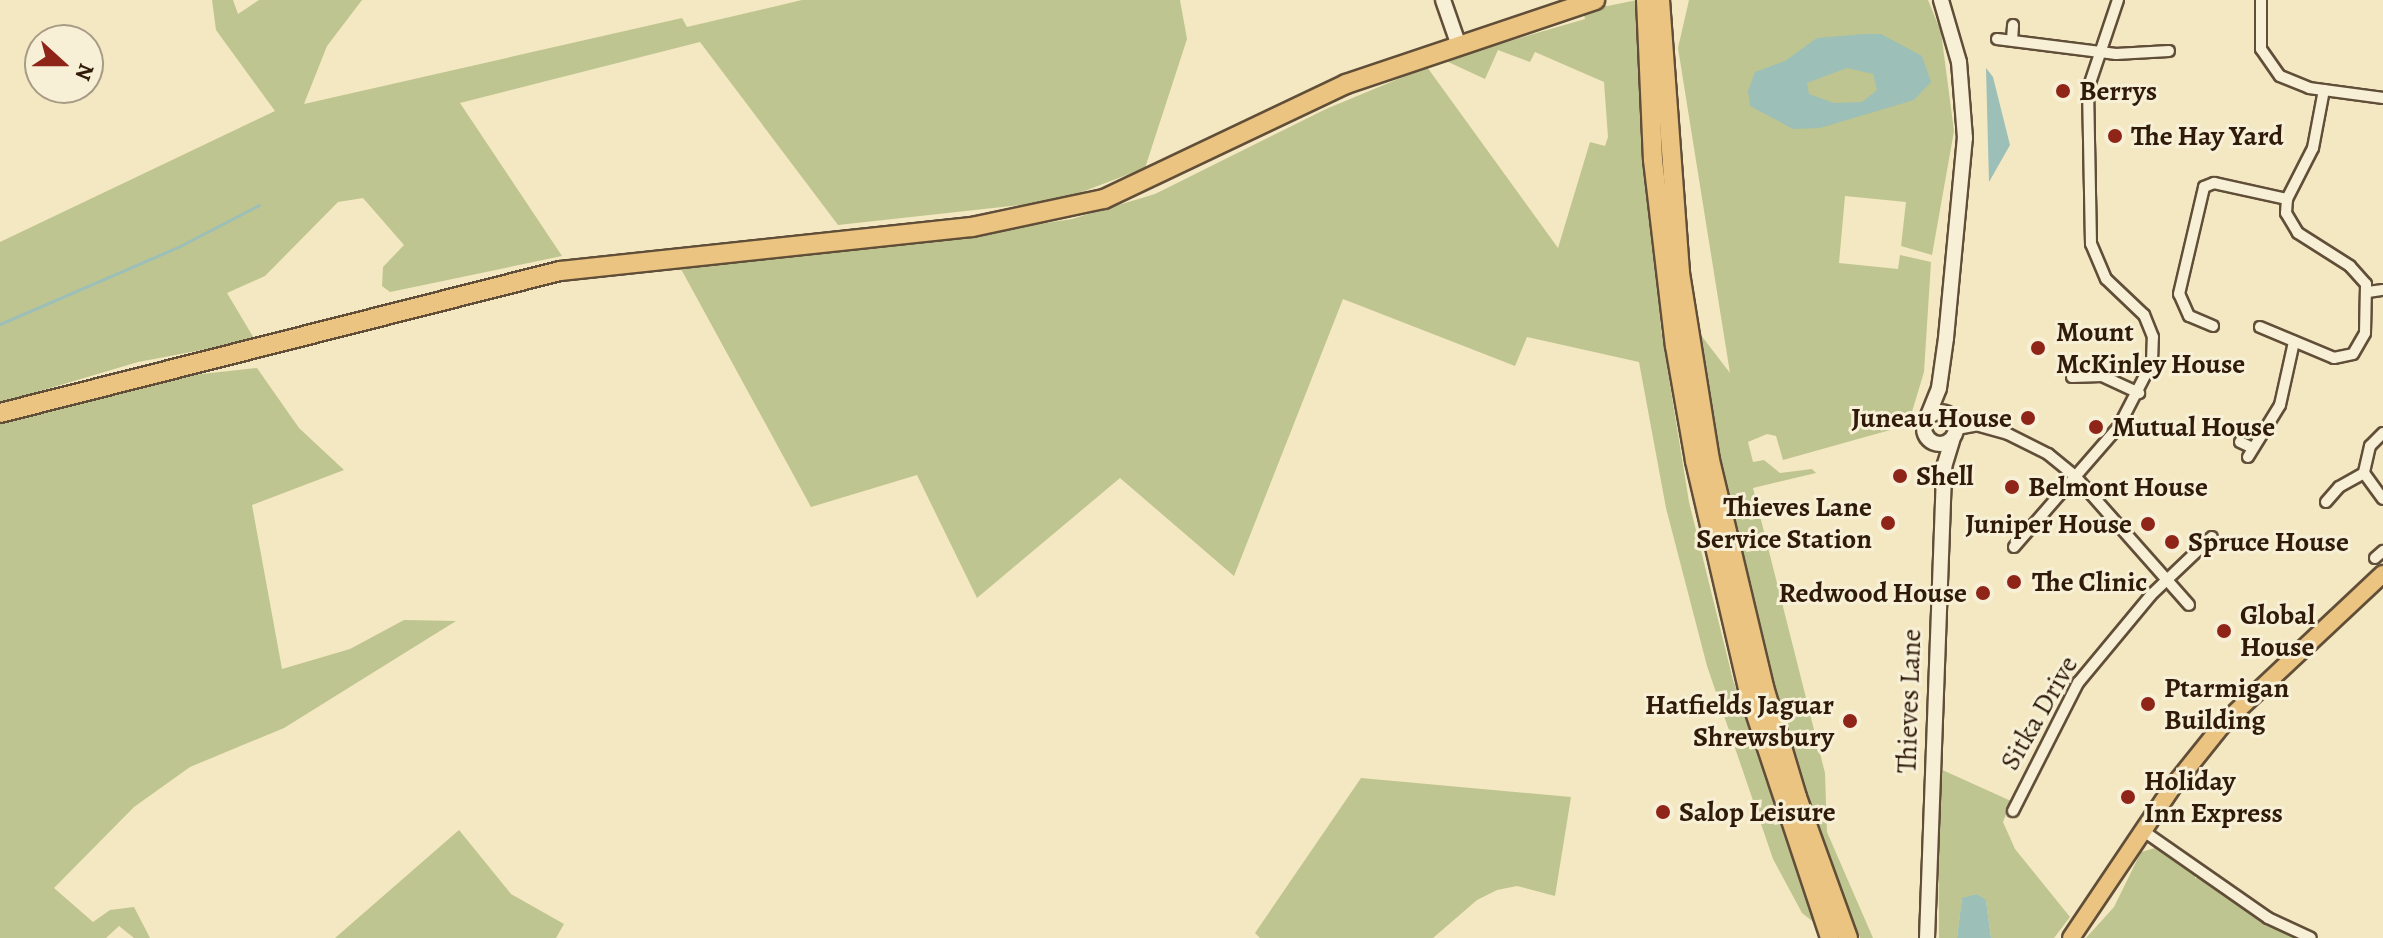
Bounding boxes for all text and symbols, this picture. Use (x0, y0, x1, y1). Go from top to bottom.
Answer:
north arrow (24, 24, 104, 104)
text: N (68, 59, 101, 85)
place label: Berrys (2079, 74, 2157, 108)
marker: Berrys (2054, 82, 2072, 100)
place label: The Hay Yard (2131, 119, 2284, 153)
marker: The Hay Yard (2106, 127, 2124, 145)
place label: Mount McKinley House (2056, 315, 2245, 381)
marker: Mount McKinley House (2027, 337, 2049, 359)
place label: Juneau House (1851, 401, 2012, 435)
marker: Juneau House (2019, 409, 2037, 427)
place label: Mutual House (2112, 410, 2275, 444)
marker: Mutual House (2087, 418, 2105, 436)
place label: Shell (1916, 459, 1974, 493)
marker: Shell (1891, 467, 1909, 485)
place label: Belmont House (2028, 470, 2208, 504)
marker: Belmont House (2003, 478, 2021, 496)
place label: Thieves Lane Service Station (1696, 490, 1872, 556)
place label: Juniper House (1965, 507, 2132, 541)
marker: Thieves Lane Service Station (1879, 514, 1897, 532)
marker: Juniper House (2139, 515, 2157, 533)
place label: Spruce House (2188, 525, 2349, 559)
marker: Spruce House (2163, 533, 2181, 551)
place label: The Clinic (2032, 565, 2147, 599)
marker: The Clinic (2003, 571, 2025, 593)
place label: Redwood House (1778, 576, 1967, 610)
marker: Redwood House (1974, 584, 1992, 602)
place label: Global House (2240, 598, 2315, 664)
marker: Global House (2215, 622, 2233, 640)
street label: Thieves Lane (1890, 628, 1928, 774)
street label: Sitka Drive (1993, 650, 2085, 776)
place label: Ptarmigan Building (2164, 671, 2289, 737)
place label: Hatfields Jaguar Shrewsbury (1645, 688, 1834, 754)
marker: Ptarmigan Building (2139, 695, 2157, 713)
marker: Hatfields Jaguar Shrewsbury (1841, 712, 1859, 730)
place label: Holiday Inn Express (2144, 764, 2283, 830)
marker: Holiday Inn Express (2119, 788, 2137, 806)
place label: Salop Leisure (1679, 795, 1836, 829)
marker: Salop Leisure (1654, 803, 1672, 821)

